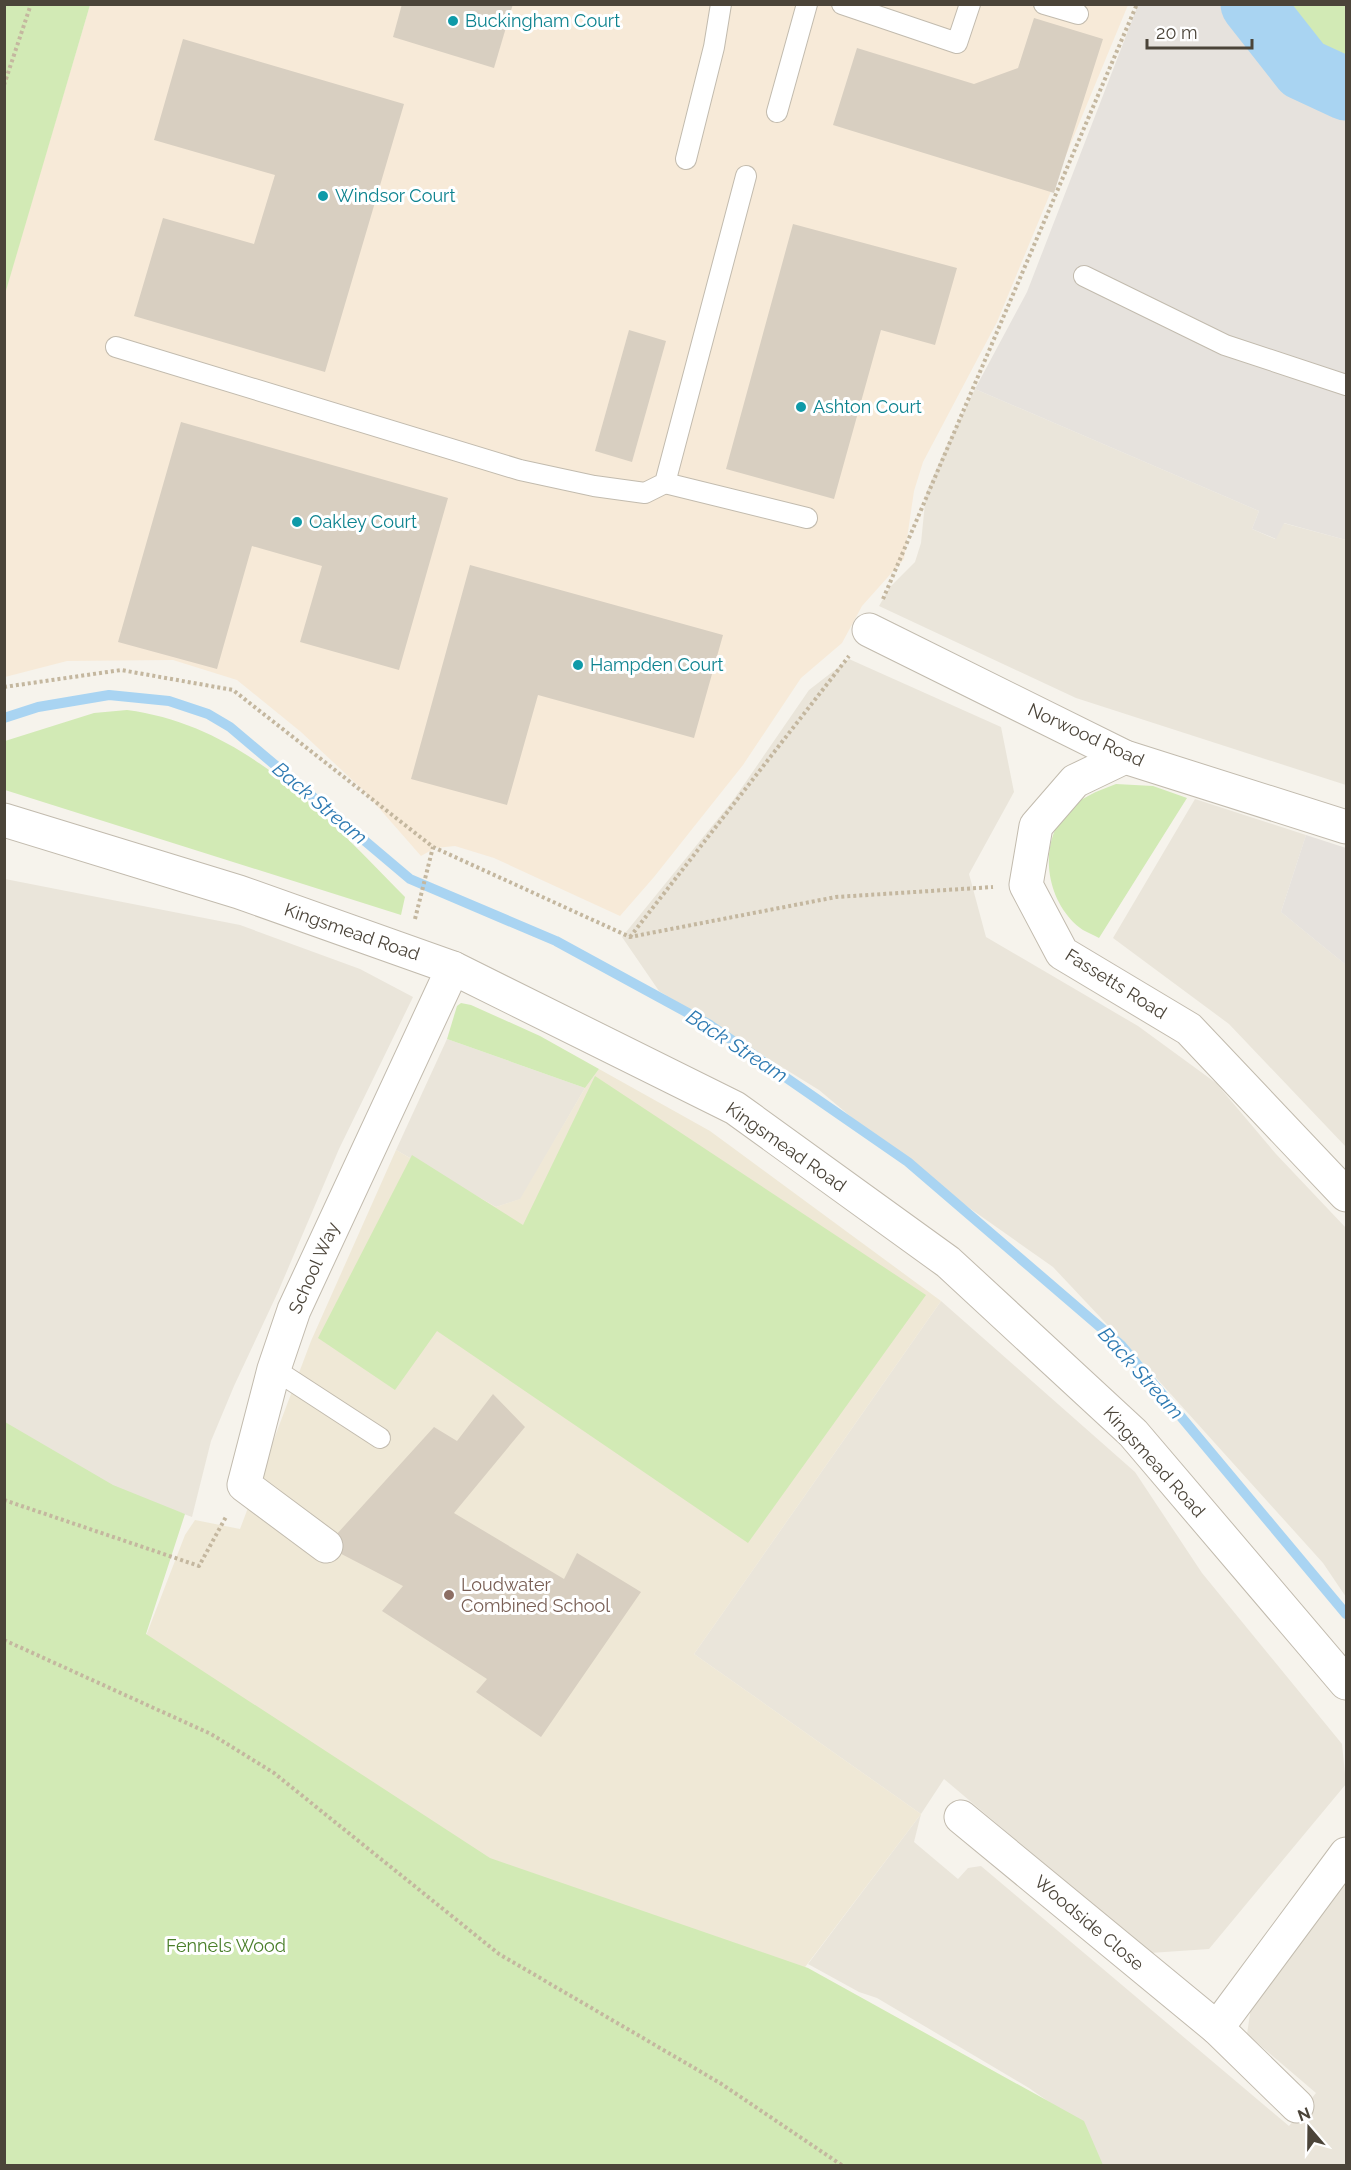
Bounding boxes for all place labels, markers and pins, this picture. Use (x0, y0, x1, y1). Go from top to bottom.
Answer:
place label: Buckingham Court (465, 10, 620, 31)
marker: Buckingham Court (446, 14, 460, 28)
place label: Windsor Court (335, 185, 455, 206)
marker: Windsor Court (316, 189, 330, 203)
place label: Ashton Court (813, 396, 922, 417)
marker: Ashton Court (794, 400, 808, 414)
place label: Oakley Court (309, 511, 417, 532)
marker: Oakley Court (290, 515, 304, 529)
place label: Hampden Court (590, 654, 724, 675)
marker: Hampden Court (571, 658, 585, 672)
place label: Loudwater Combined School (461, 1574, 610, 1616)
marker: Loudwater Combined School (442, 1588, 456, 1602)

